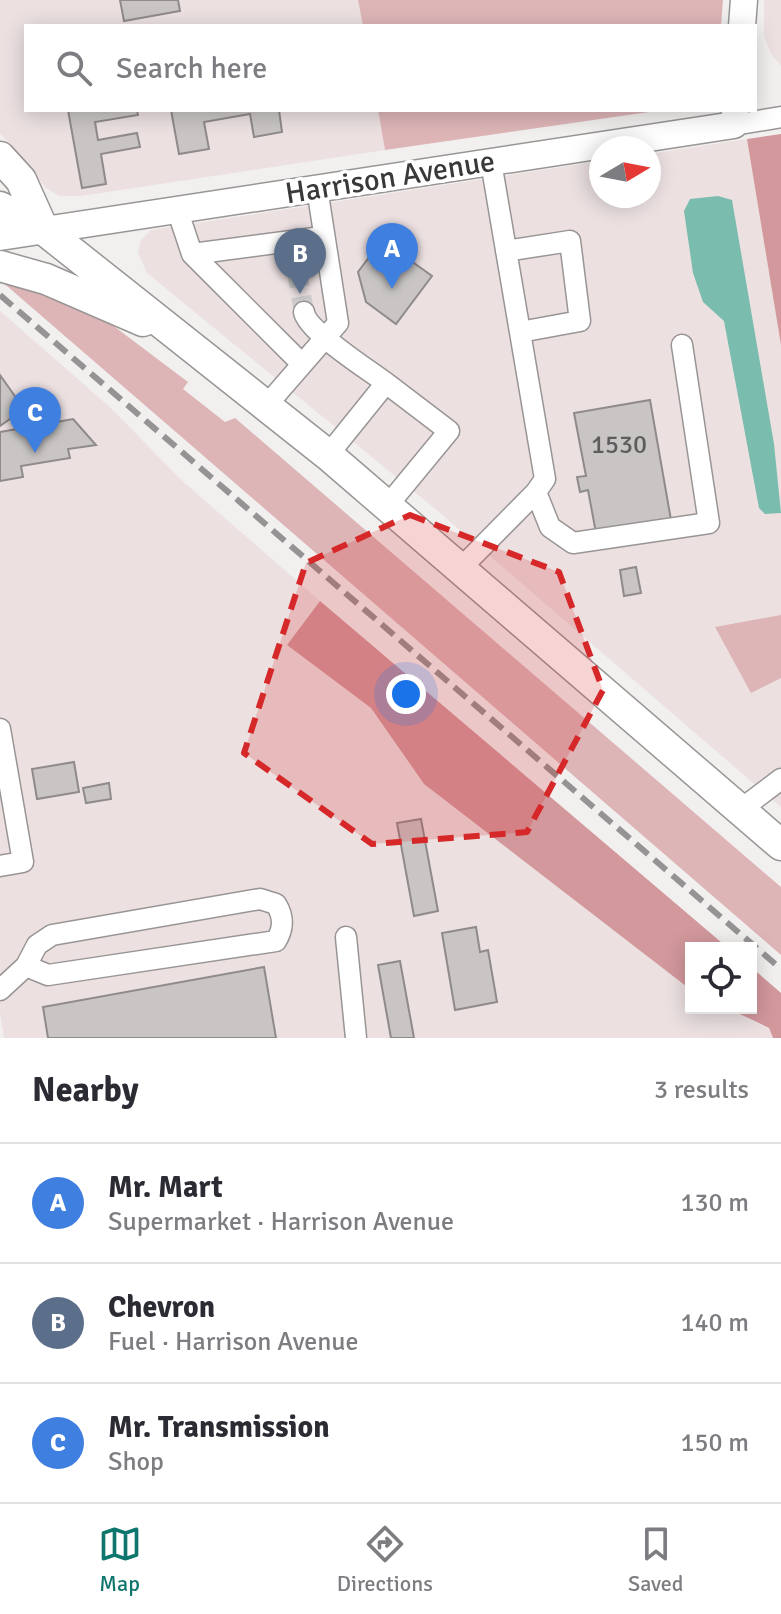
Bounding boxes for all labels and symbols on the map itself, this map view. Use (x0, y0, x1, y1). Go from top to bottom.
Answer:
north arrow (589, 136, 661, 208)
street label: Harrison Avenue (283, 143, 498, 212)
pin: A (366, 223, 418, 289)
pin: B (274, 228, 326, 294)
pin: C (9, 387, 61, 453)
house number: 1530 (591, 429, 647, 461)
your location (386, 674, 426, 714)

